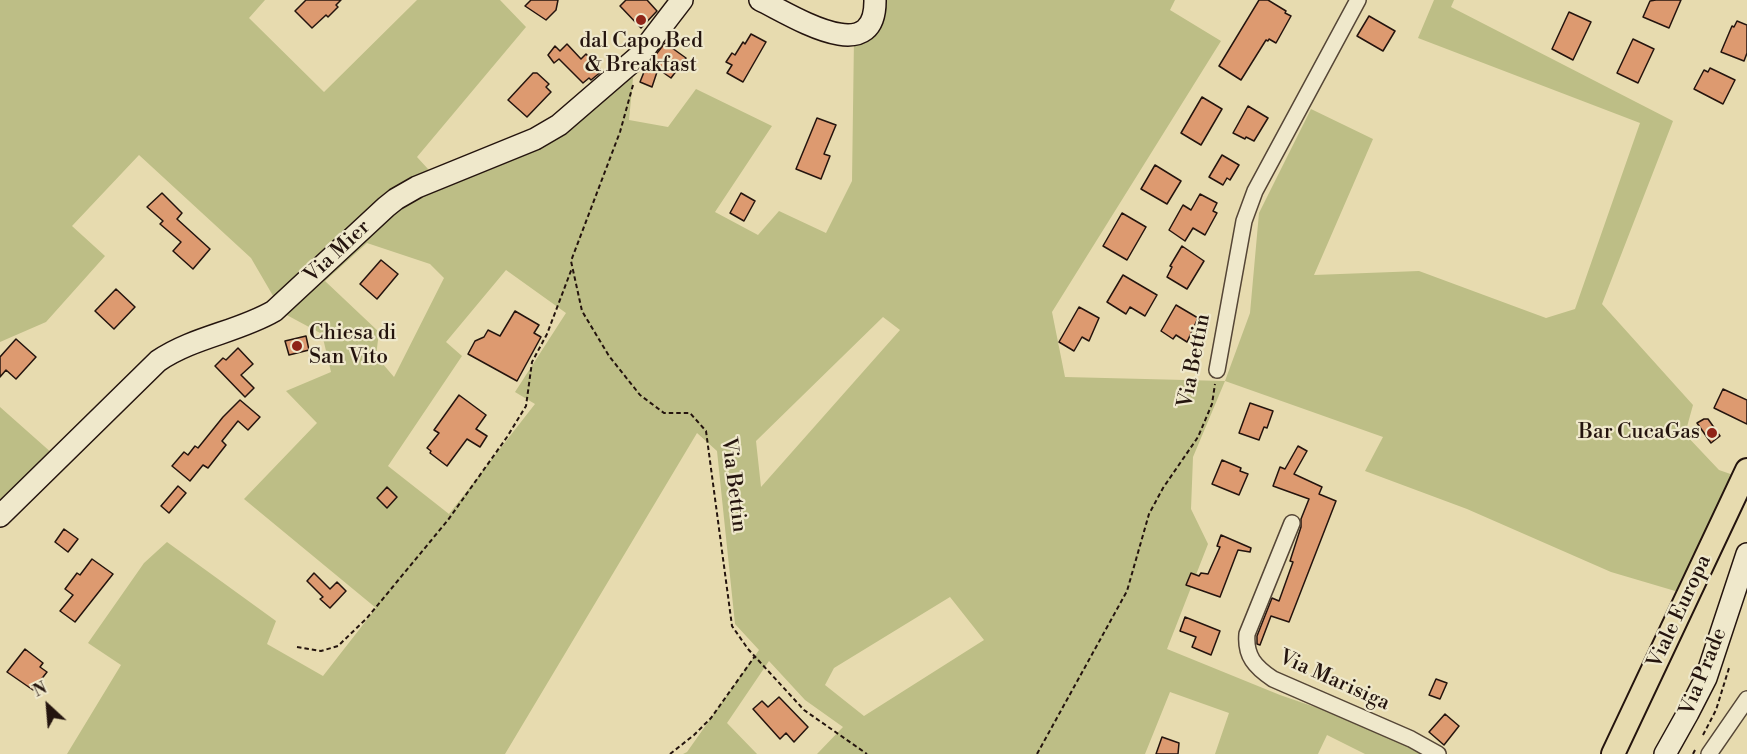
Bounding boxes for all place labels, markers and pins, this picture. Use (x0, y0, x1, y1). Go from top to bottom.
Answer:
marker: dal Capo Bed & Breakfast (634, 13, 648, 27)
place label: dal Capo Bed & Breakfast (579, 29, 703, 79)
place label: Chiesa di San Vito (309, 321, 396, 371)
marker: Chiesa di San Vito (290, 339, 304, 353)
place label: Bar CucaGas (1578, 420, 1700, 446)
marker: Bar CucaGas (1705, 426, 1719, 440)

